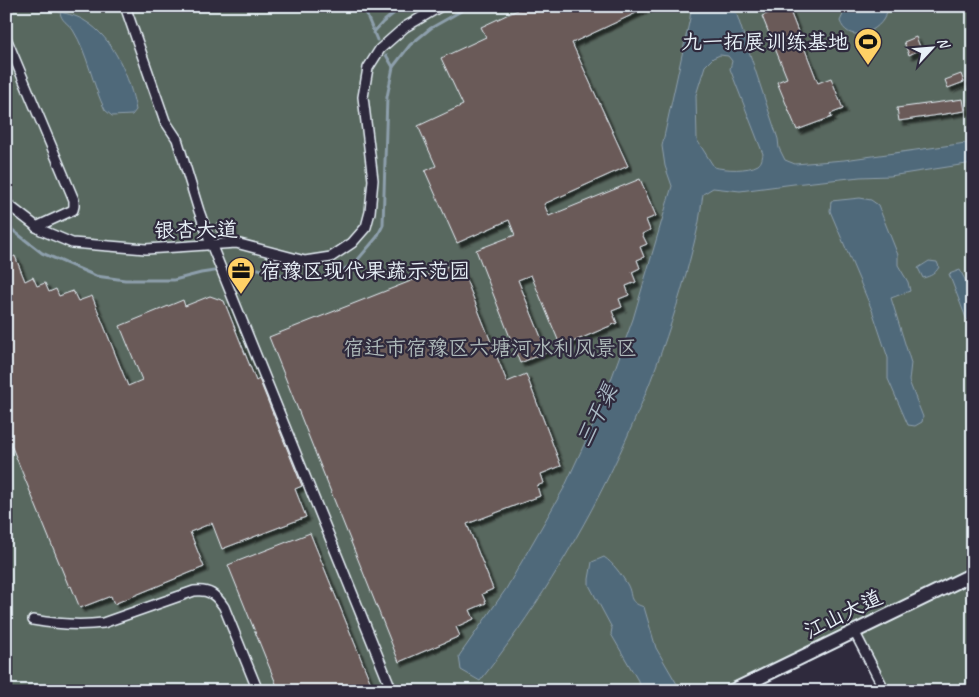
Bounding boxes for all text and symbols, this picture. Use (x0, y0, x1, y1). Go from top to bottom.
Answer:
north arrow (906, 22, 956, 72)
sports icon: 九一拓展训练基地 (853, 27, 883, 66)
place label: 九一拓展训练基地 (681, 29, 849, 55)
text: N (934, 35, 954, 52)
street label: 银杏大道 (154, 216, 238, 244)
office icon: 宿豫区现代果蔬示范园 (226, 256, 256, 295)
place label: 宿豫区现代果蔬示范园 (260, 258, 470, 284)
park label: 宿迁市宿豫区六塘河水利风景区 (343, 335, 637, 361)
water label: 三干渠 (569, 378, 625, 451)
street label: 江山大道 (800, 584, 886, 644)

